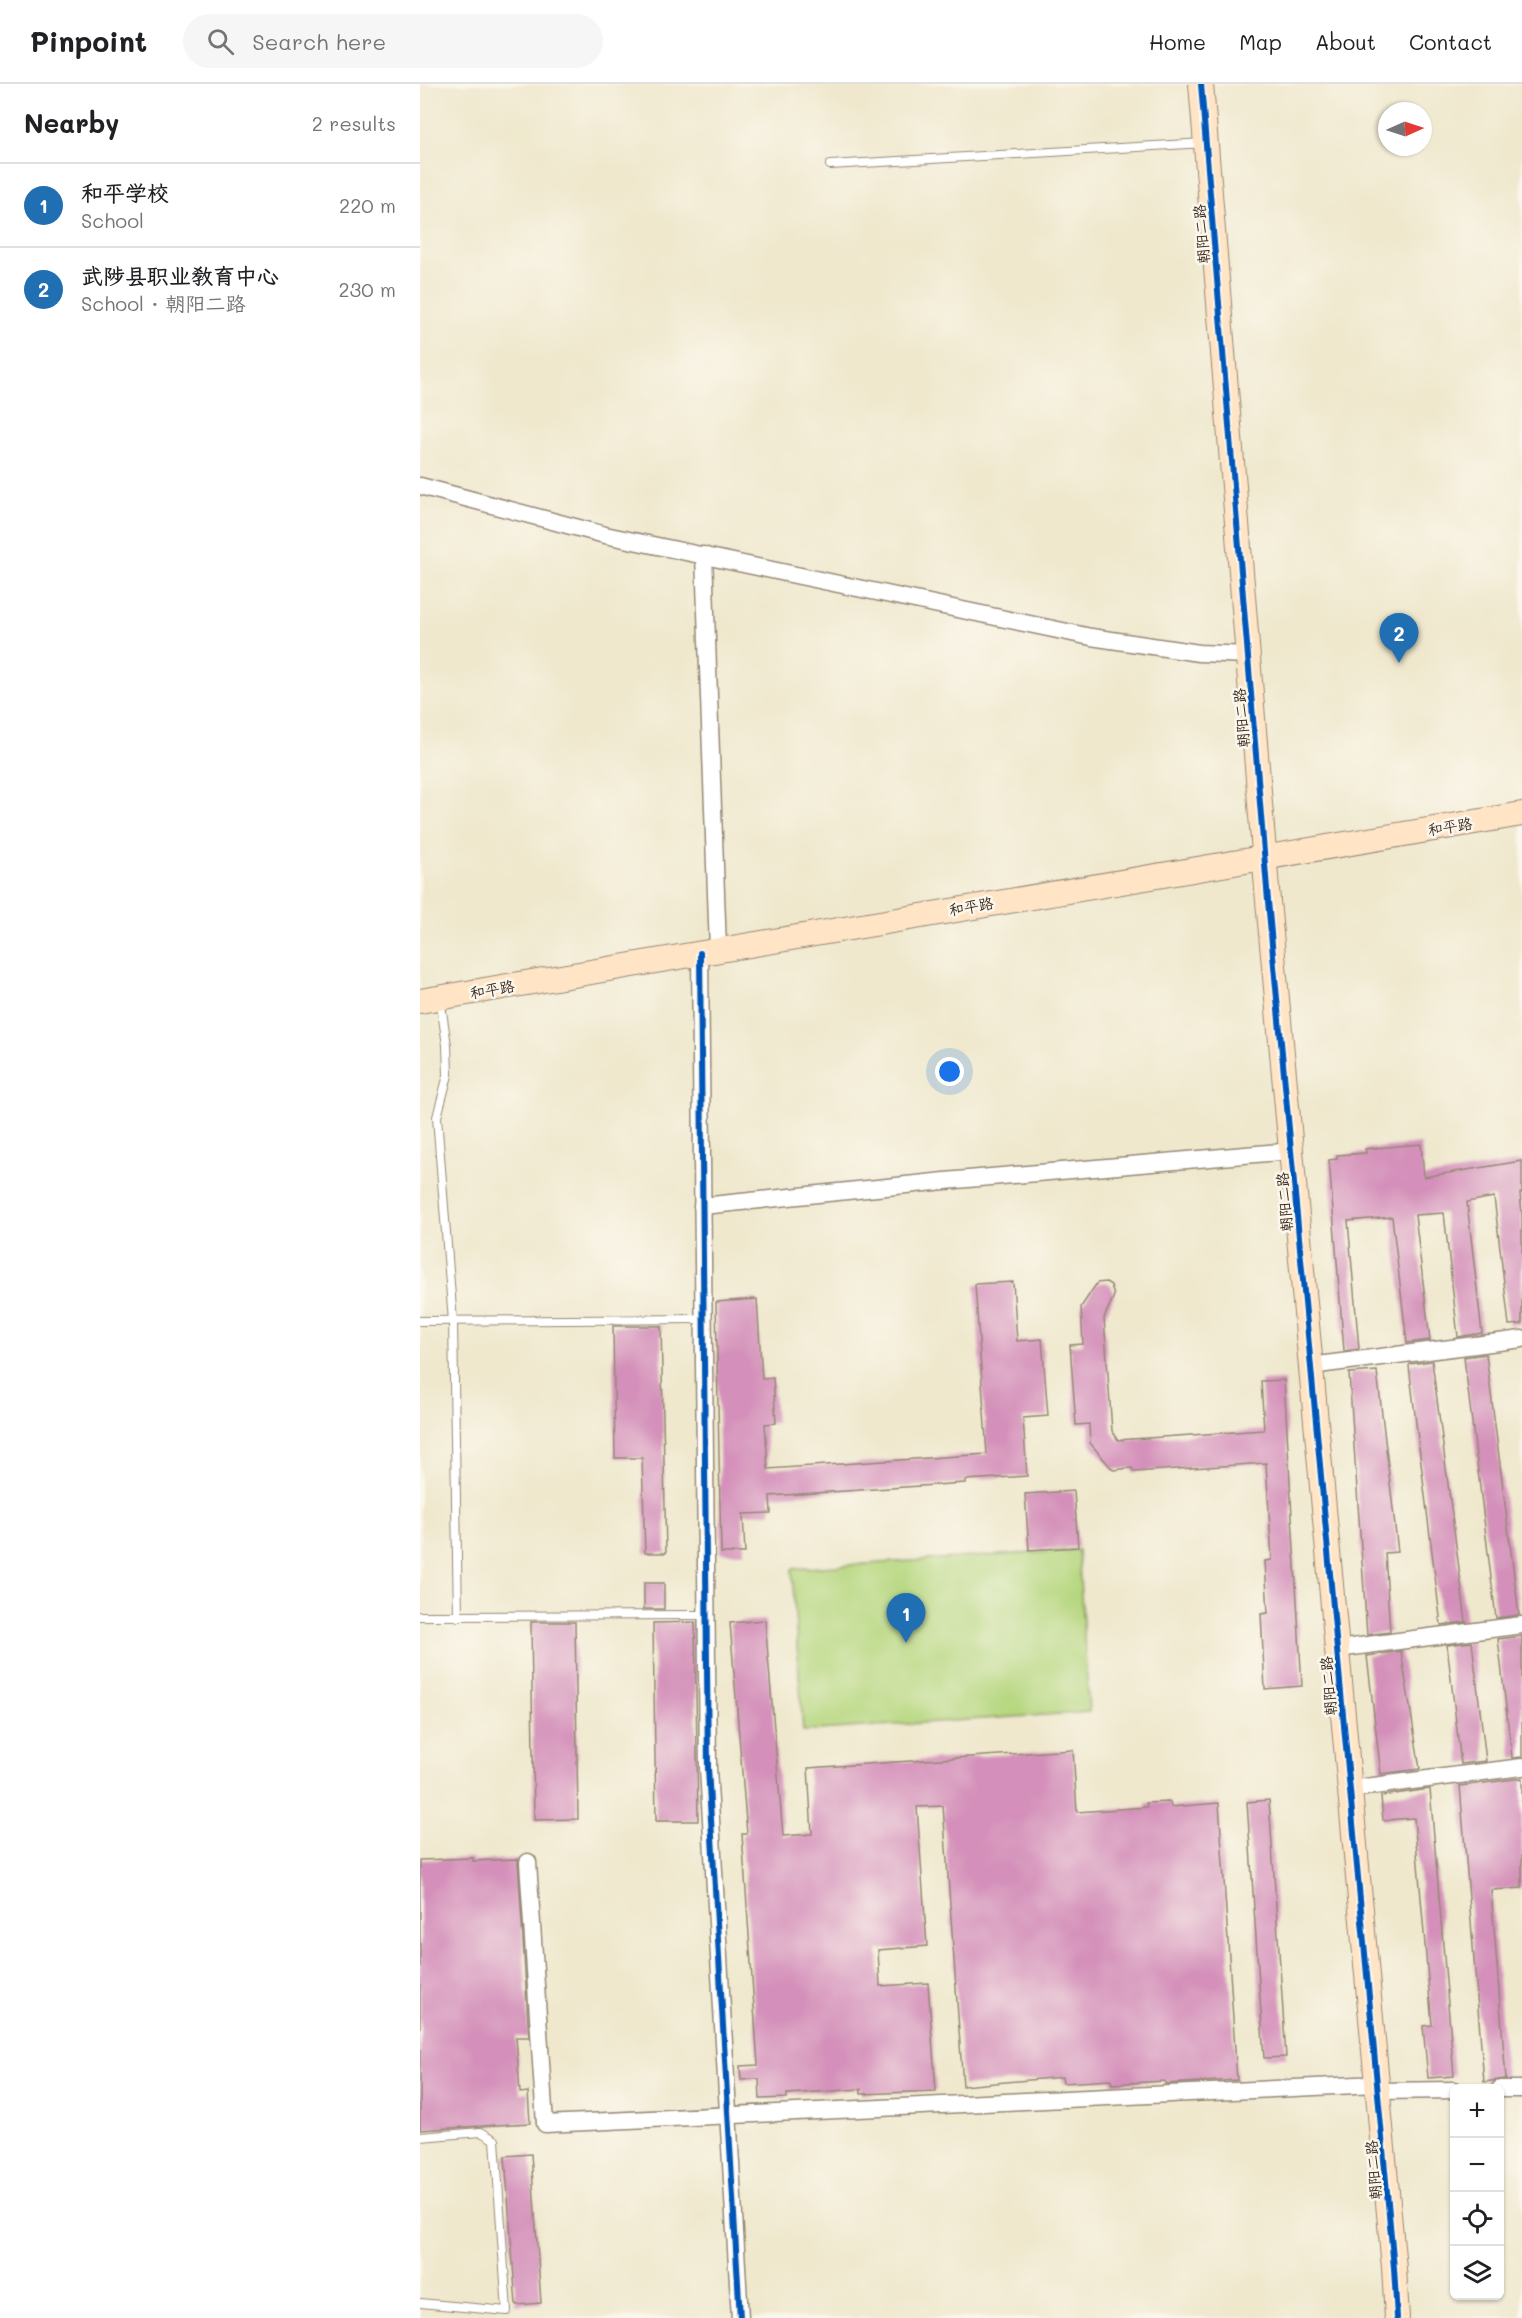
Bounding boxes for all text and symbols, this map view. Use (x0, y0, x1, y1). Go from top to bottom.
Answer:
search box (183, 14, 603, 68)
text: Pinpoint (30, 23, 147, 59)
icon: search (204, 25, 237, 58)
text: Search here (252, 27, 386, 56)
text: Home (1149, 28, 1206, 55)
text: Map (1239, 28, 1282, 55)
text: About (1315, 28, 1376, 55)
text: Contact (1409, 28, 1492, 55)
north arrow (1378, 102, 1432, 156)
text: Nearby (24, 106, 119, 140)
text: 2 results (312, 110, 396, 136)
text: 和平学校 (81, 178, 169, 207)
text: 1 (39, 192, 48, 218)
text: 220 m (339, 192, 396, 218)
street label: 朝阳二路 (1188, 203, 1214, 265)
text: School (81, 207, 144, 233)
text: 武陟县职业教育中心 (81, 261, 279, 290)
text: 2 (38, 276, 49, 302)
text: 230 m (338, 276, 396, 302)
text: School · 朝阳二路 (81, 290, 246, 316)
pin: 2 (1380, 614, 1418, 663)
street label: 朝阳二路 (1228, 687, 1254, 749)
street label: 和平路 (1426, 813, 1474, 839)
street label: 和平路 (947, 892, 995, 920)
street label: 和平路 (468, 975, 516, 1003)
your location (935, 1057, 964, 1086)
street label: 朝阳二路 (1271, 1171, 1297, 1233)
pin: 1 (886, 1594, 926, 1643)
street label: 朝阳二路 (1315, 1655, 1341, 1717)
map controls (1450, 2084, 1504, 2300)
button: + (1450, 2084, 1504, 2138)
button: − (1450, 2138, 1504, 2192)
street label: 朝阳二路 (1360, 2139, 1386, 2201)
button: locate (1450, 2192, 1504, 2246)
button: layers (1450, 2246, 1504, 2300)

